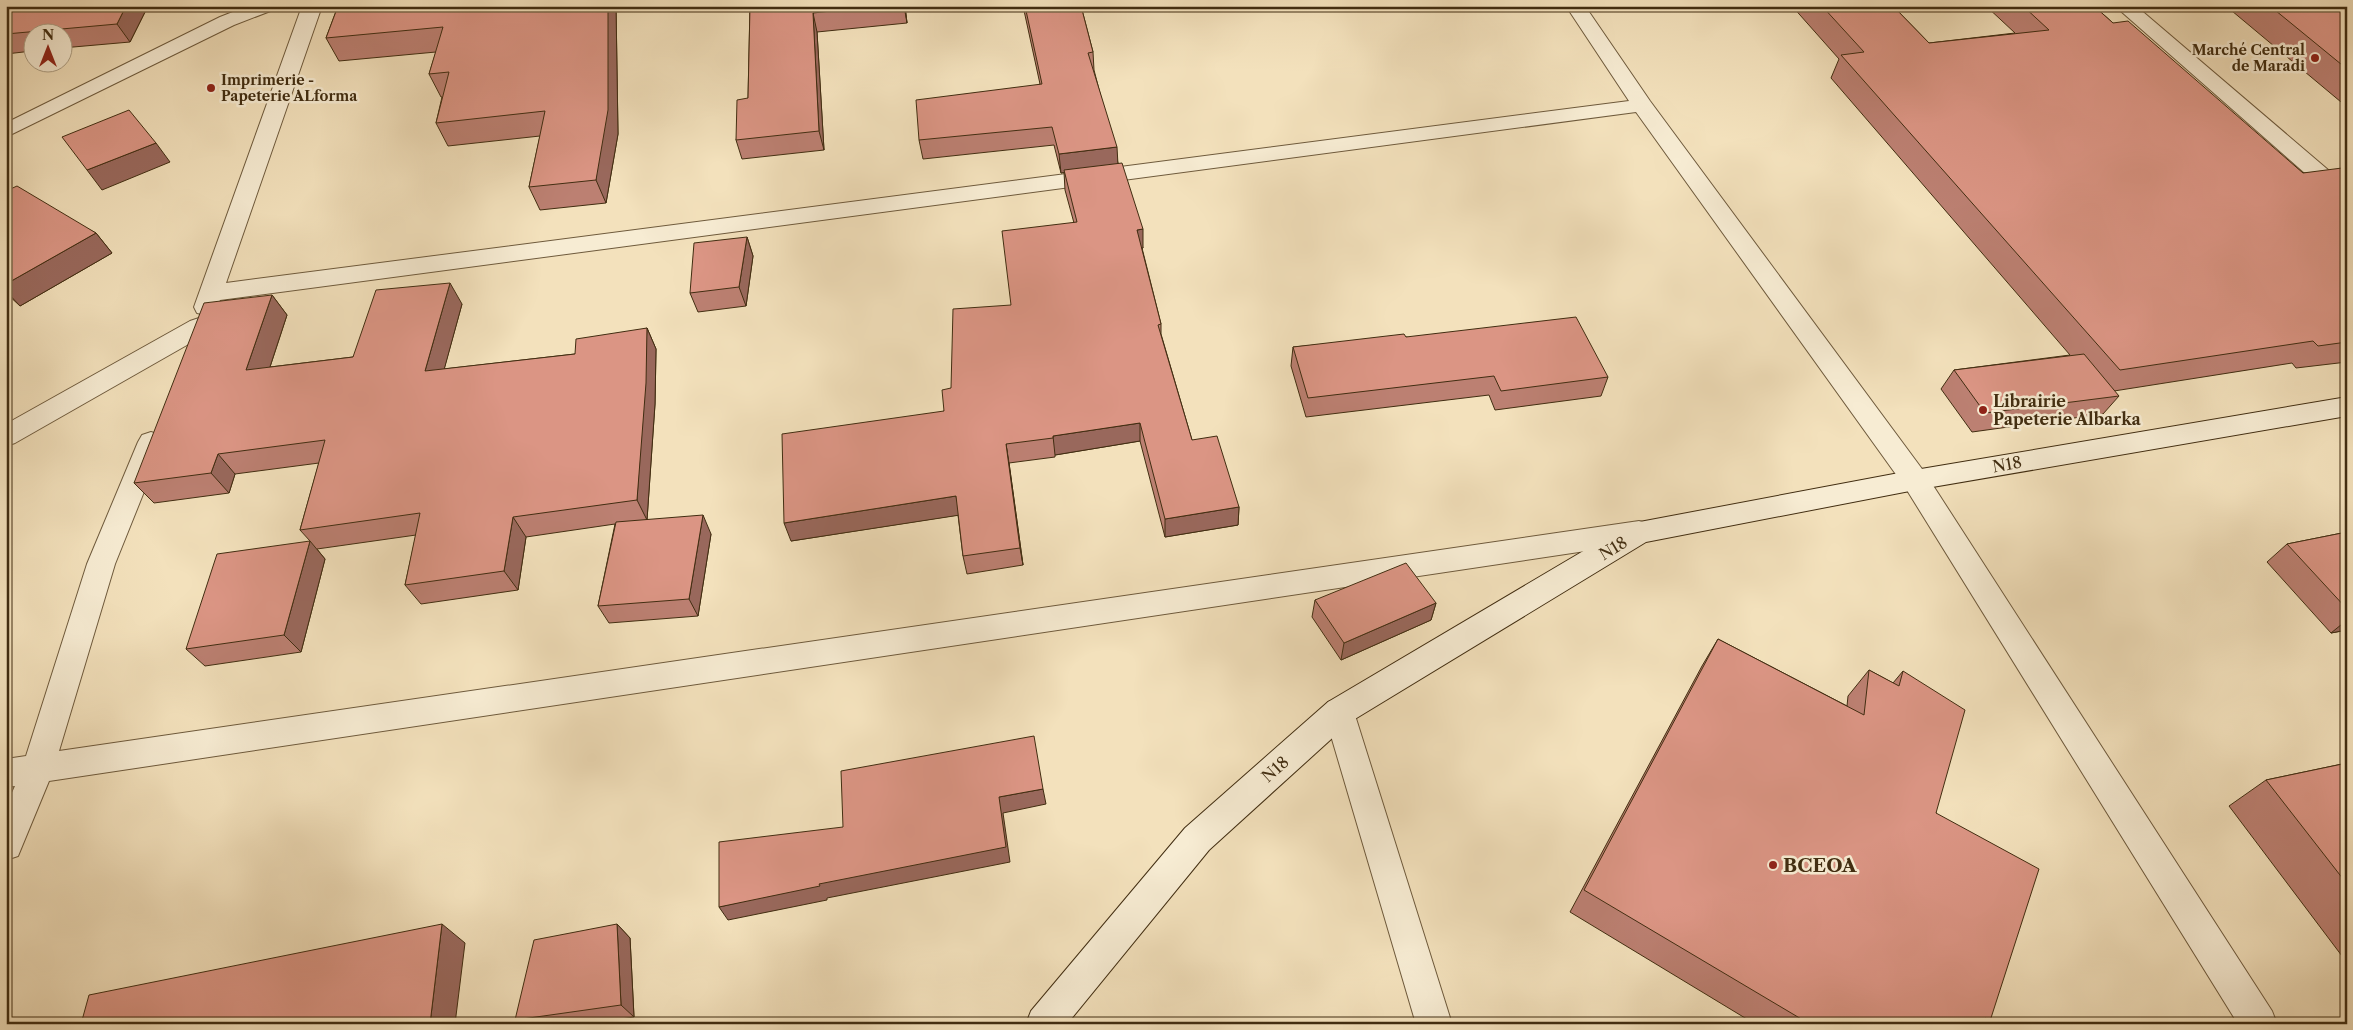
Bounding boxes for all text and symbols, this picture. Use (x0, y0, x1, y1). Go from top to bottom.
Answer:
north arrow (22, 22, 72, 72)
text: N (42, 26, 54, 44)
place label: Marché Central de Maradi (2192, 41, 2305, 75)
marker: Marché Central de Maradi (2309, 52, 2321, 64)
place label: Imprimerie - Papeterie ALforma (221, 71, 358, 105)
marker: Imprimerie - Papeterie ALforma (205, 82, 217, 94)
place label: Librairie Papeterie Albarka (1993, 391, 2142, 429)
marker: Librairie Papeterie Albarka (1977, 404, 1989, 416)
street label: N18 (1991, 452, 2023, 476)
street label: N18 (1595, 532, 1631, 564)
street label: N18 (1257, 752, 1293, 786)
place label: BCEOA (1783, 854, 1858, 877)
marker: BCEOA (1767, 859, 1779, 871)

